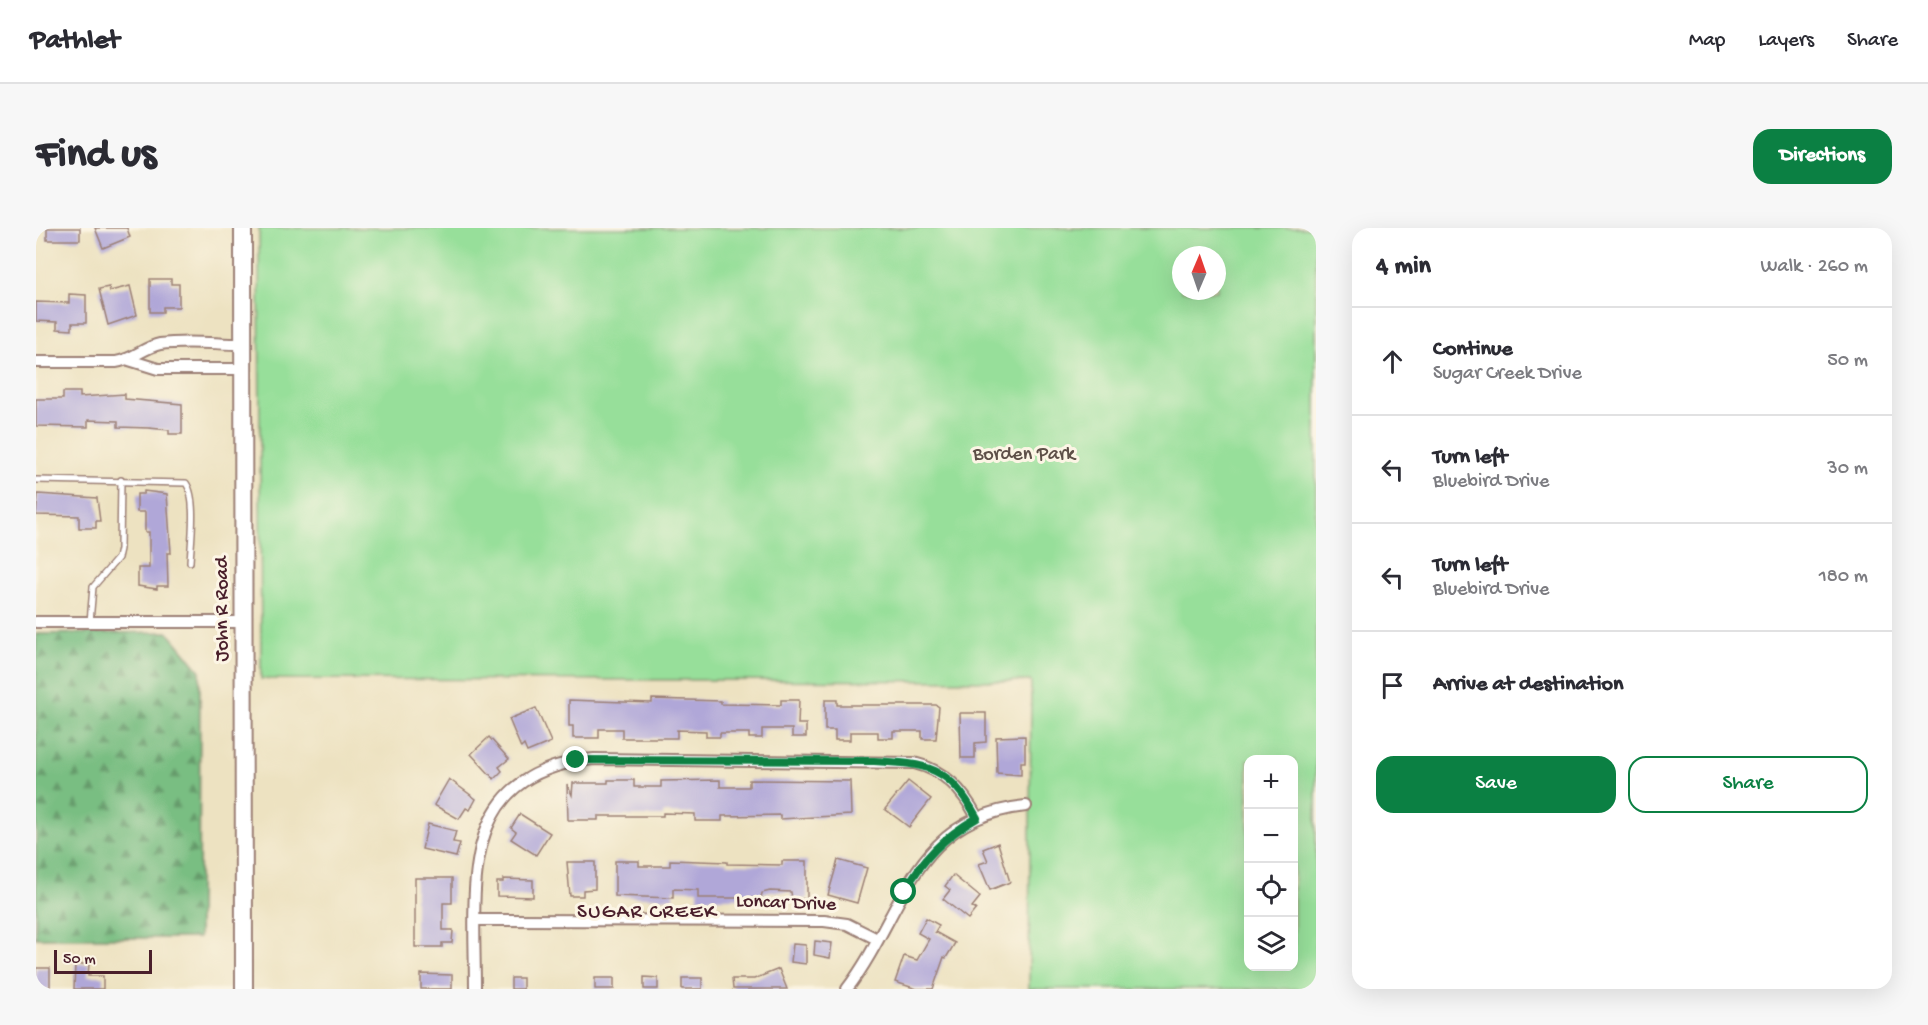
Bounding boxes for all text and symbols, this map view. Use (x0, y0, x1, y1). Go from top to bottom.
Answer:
text: Pathlet (30, 25, 120, 58)
text: Map (1689, 29, 1725, 54)
text: Layers (1758, 29, 1814, 54)
text: Share (1847, 29, 1898, 54)
button: Directions (1753, 129, 1892, 184)
text: Find us (36, 132, 156, 181)
north arrow (1172, 246, 1226, 300)
text: 4 min (1376, 252, 1431, 283)
text: Walk · 260 m (1761, 256, 1868, 279)
text: Continue (1433, 337, 1513, 363)
icon: ahead (1376, 345, 1409, 378)
text: 50 m (1827, 350, 1868, 373)
text: Sugar Creek Drive (1433, 363, 1582, 386)
park label: Borden Park (972, 444, 1077, 467)
text: Turn left (1433, 445, 1507, 471)
icon: left (1376, 453, 1409, 486)
text: 30 m (1827, 458, 1868, 481)
text: Bluebird Drive (1433, 471, 1549, 494)
text: Turn left (1433, 553, 1507, 579)
street label: John R Road (212, 554, 235, 661)
icon: left (1376, 561, 1409, 594)
text: 180 m (1819, 566, 1868, 589)
text: Bluebird Drive (1433, 579, 1549, 602)
icon: arrive (1376, 669, 1409, 702)
text: Arrive at destination (1433, 672, 1623, 698)
route end (562, 746, 588, 772)
map controls (1244, 755, 1298, 971)
button: + (1244, 755, 1298, 809)
button: Save (1376, 756, 1616, 813)
button: Share (1628, 756, 1868, 813)
button: − (1244, 809, 1298, 863)
button: locate (1244, 863, 1298, 917)
route start (890, 878, 916, 904)
street label: Loncar Drive (735, 891, 837, 917)
district label: SUGAR CREEK (577, 901, 718, 926)
button: layers (1244, 917, 1298, 971)
scale bar (54, 947, 152, 974)
text: 50 m (63, 951, 96, 970)

